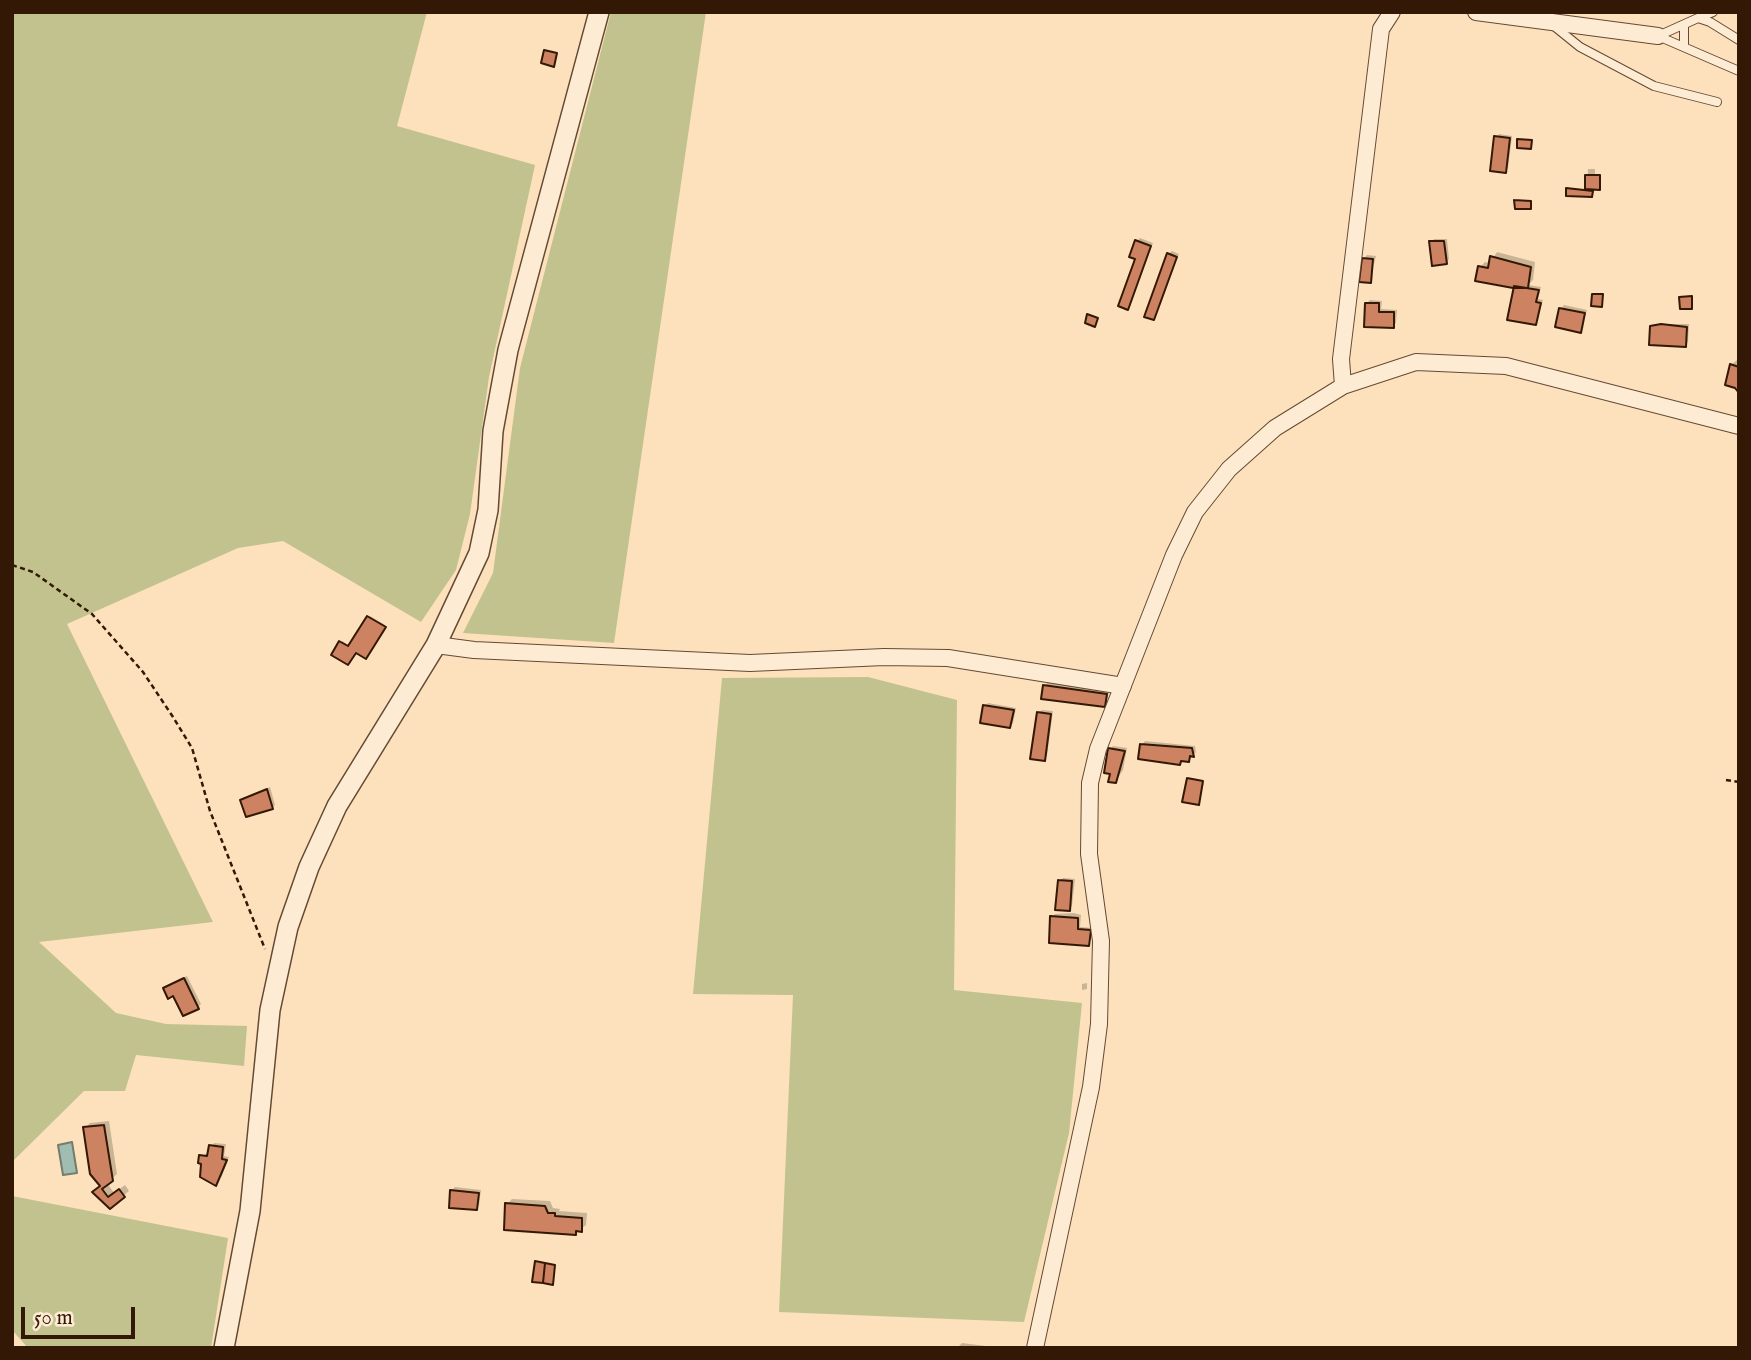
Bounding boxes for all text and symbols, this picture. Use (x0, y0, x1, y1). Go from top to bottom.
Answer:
scale bar (24, 1294, 138, 1338)
text: 50 m (34, 1305, 73, 1332)

